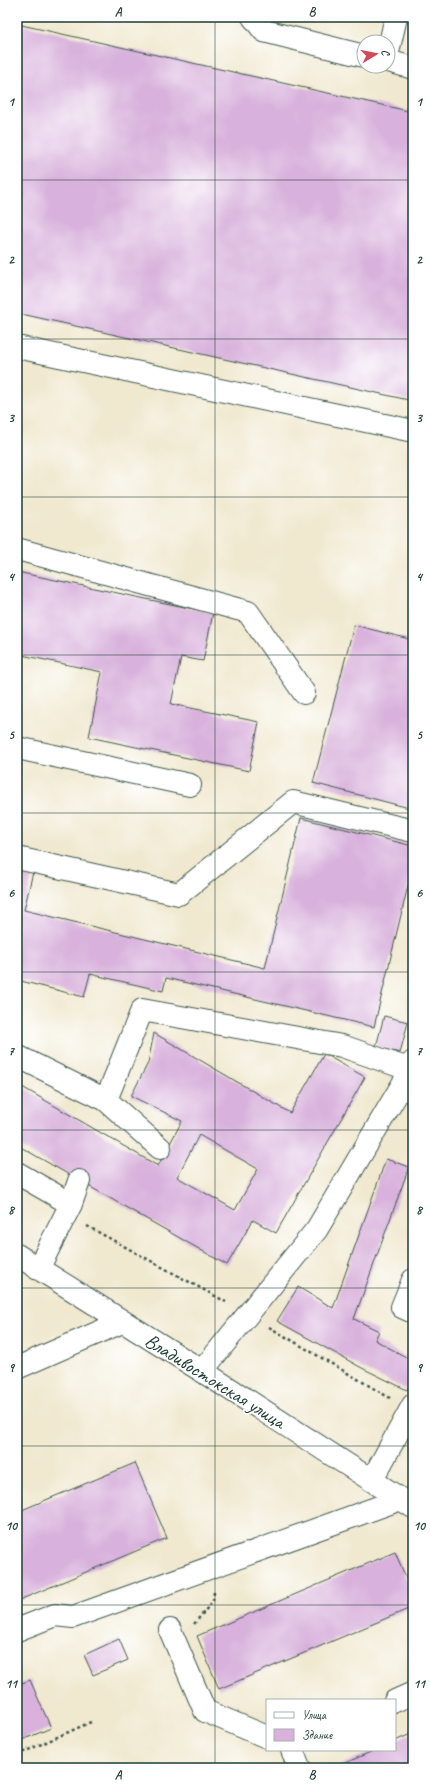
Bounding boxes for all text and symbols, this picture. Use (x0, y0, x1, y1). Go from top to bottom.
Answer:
text: A (115, 4, 123, 20)
text: B (309, 4, 317, 20)
north arrow (356, 34, 396, 74)
text: С (378, 48, 393, 58)
text: 1 (8, 94, 16, 110)
text: 1 (416, 94, 424, 110)
text: 2 (8, 252, 15, 268)
text: 2 (416, 252, 423, 268)
text: 3 (8, 410, 15, 426)
text: 3 (416, 410, 423, 426)
text: 4 (8, 569, 16, 585)
text: 4 (416, 569, 424, 585)
text: 5 (8, 727, 15, 743)
text: 5 (416, 727, 423, 743)
text: 6 (8, 885, 15, 901)
text: 6 (416, 885, 423, 901)
text: 7 (8, 1043, 15, 1059)
text: 7 (416, 1043, 423, 1059)
text: 8 (8, 1202, 16, 1218)
text: 8 (416, 1202, 424, 1218)
street label: Владивостокская улица (140, 1328, 291, 1435)
text: 9 (8, 1360, 15, 1376)
text: 9 (416, 1360, 423, 1376)
text: 10 (5, 1518, 18, 1534)
text: 10 (413, 1518, 426, 1534)
text: 11 (5, 1676, 19, 1692)
text: 11 (413, 1676, 427, 1692)
legend (266, 1699, 396, 1751)
text: Улица (302, 1707, 327, 1723)
text: Здание (302, 1727, 333, 1743)
text: A (115, 1767, 123, 1783)
text: B (309, 1767, 317, 1783)

